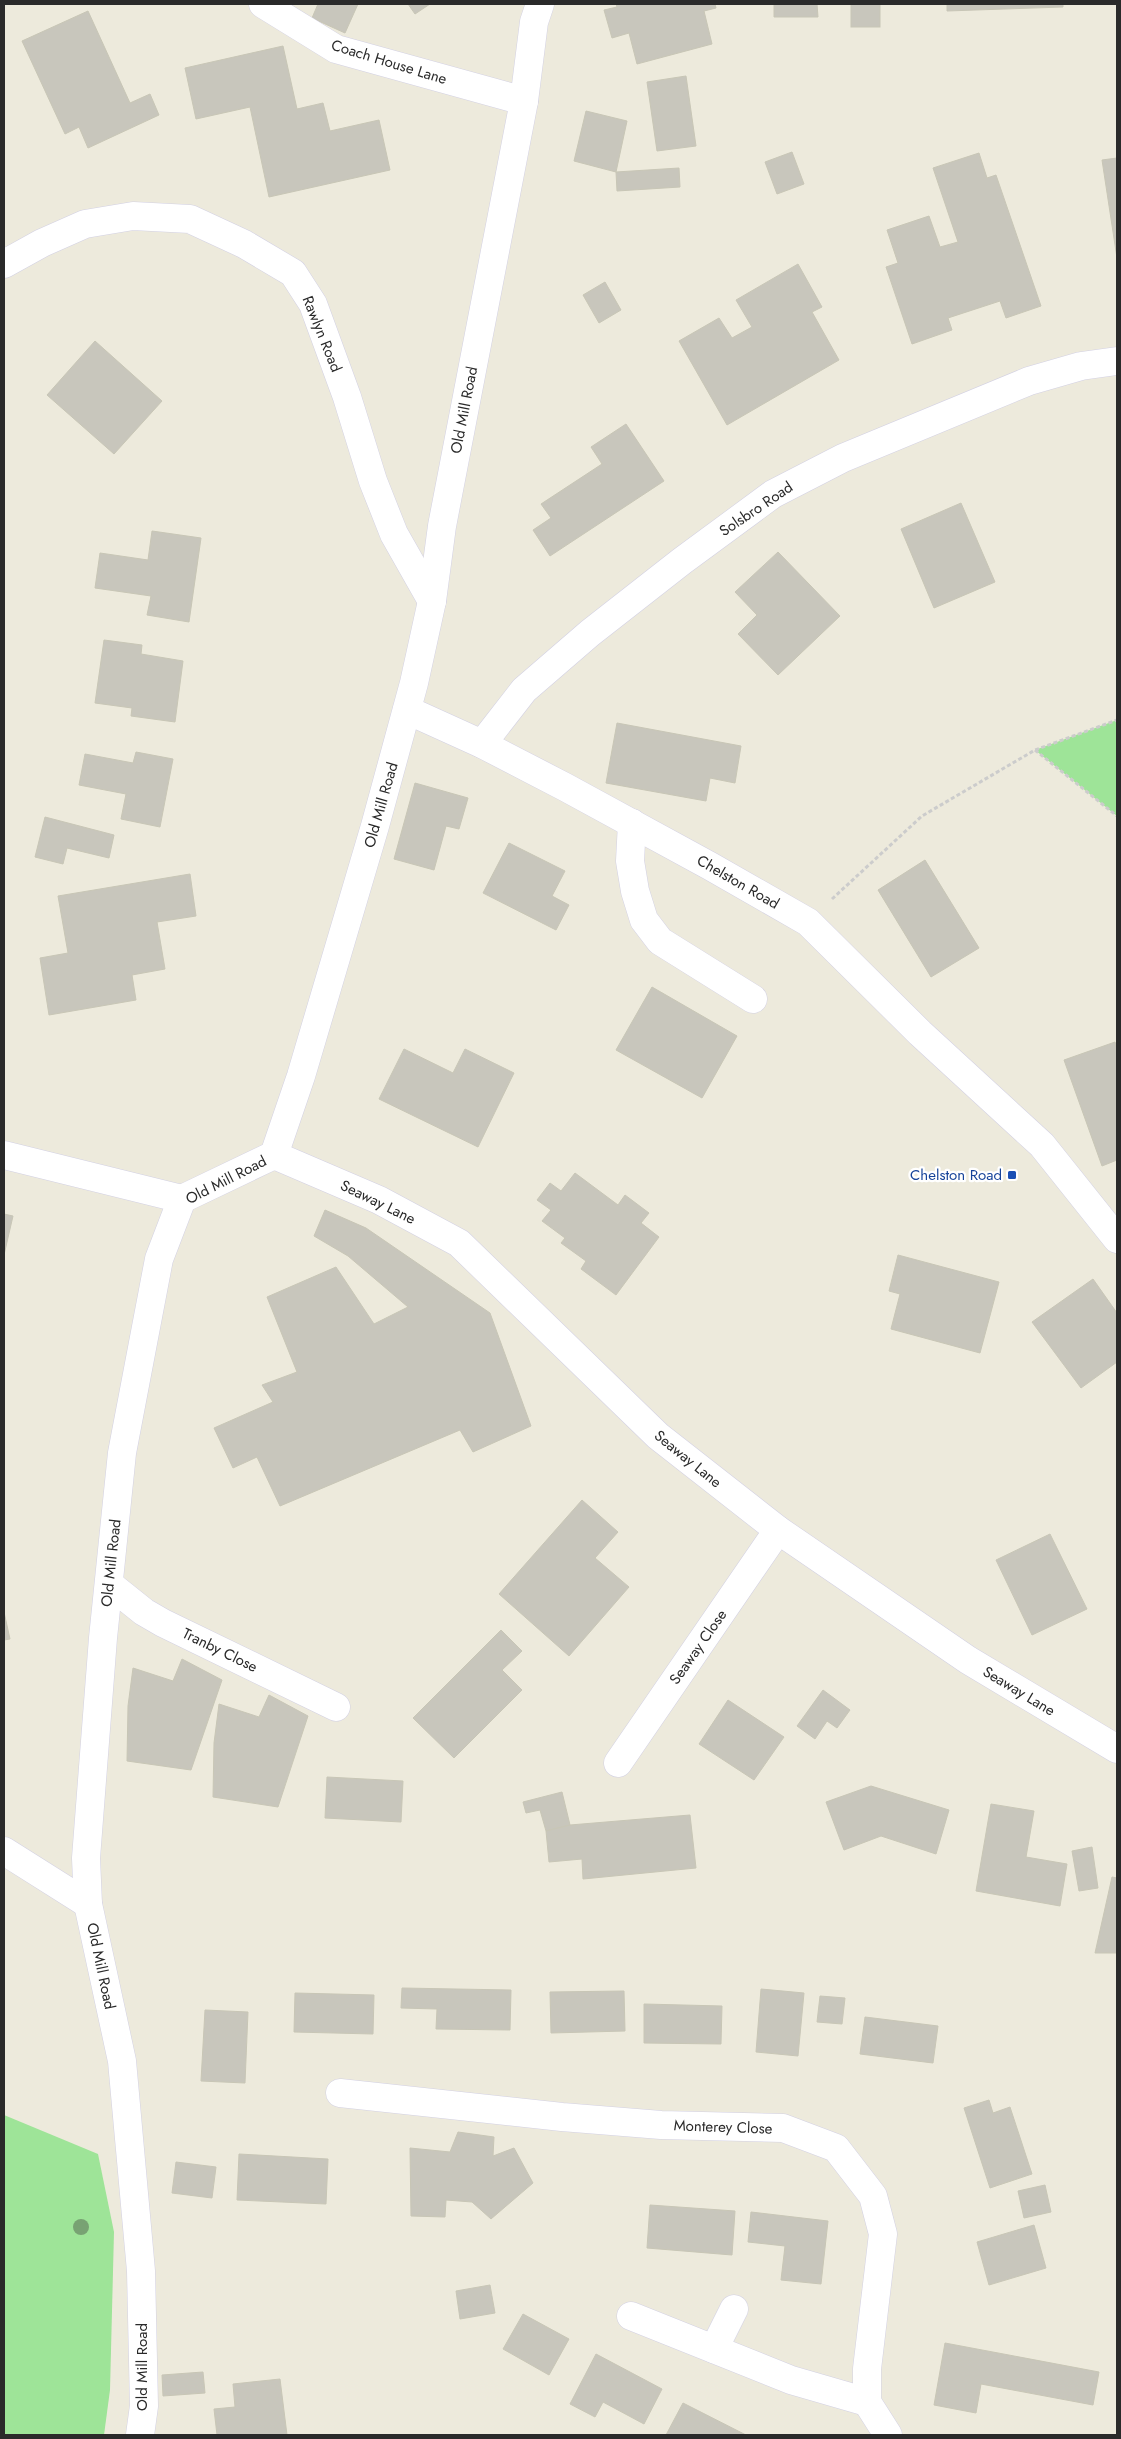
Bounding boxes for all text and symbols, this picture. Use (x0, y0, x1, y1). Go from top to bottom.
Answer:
street label: Coach House Lane (328, 34, 450, 90)
street label: Rawlyn Road (297, 293, 347, 375)
street label: Old Mill Road (445, 365, 483, 455)
street label: Solsbro Road (715, 476, 797, 542)
street label: Old Mill Road (358, 760, 404, 850)
street label: Chelston Road (693, 849, 783, 915)
street label: Old Mill Road (182, 1150, 270, 1210)
place label: Chelston Road (910, 1164, 1002, 1186)
marker: Chelston Road (1006, 1169, 1018, 1181)
street label: Seaway Lane (337, 1174, 420, 1230)
street label: Seaway Lane (650, 1425, 727, 1493)
street label: Old Mill Road (95, 1518, 127, 1608)
street label: Seaway Close (664, 1605, 732, 1689)
street label: Tranby Close (179, 1622, 262, 1678)
street label: Seaway Lane (979, 1661, 1060, 1721)
street label: Old Mill Road (81, 1921, 121, 2011)
street label: Monterey Close (673, 2114, 773, 2140)
street label: Old Mill Road (131, 2323, 153, 2411)

